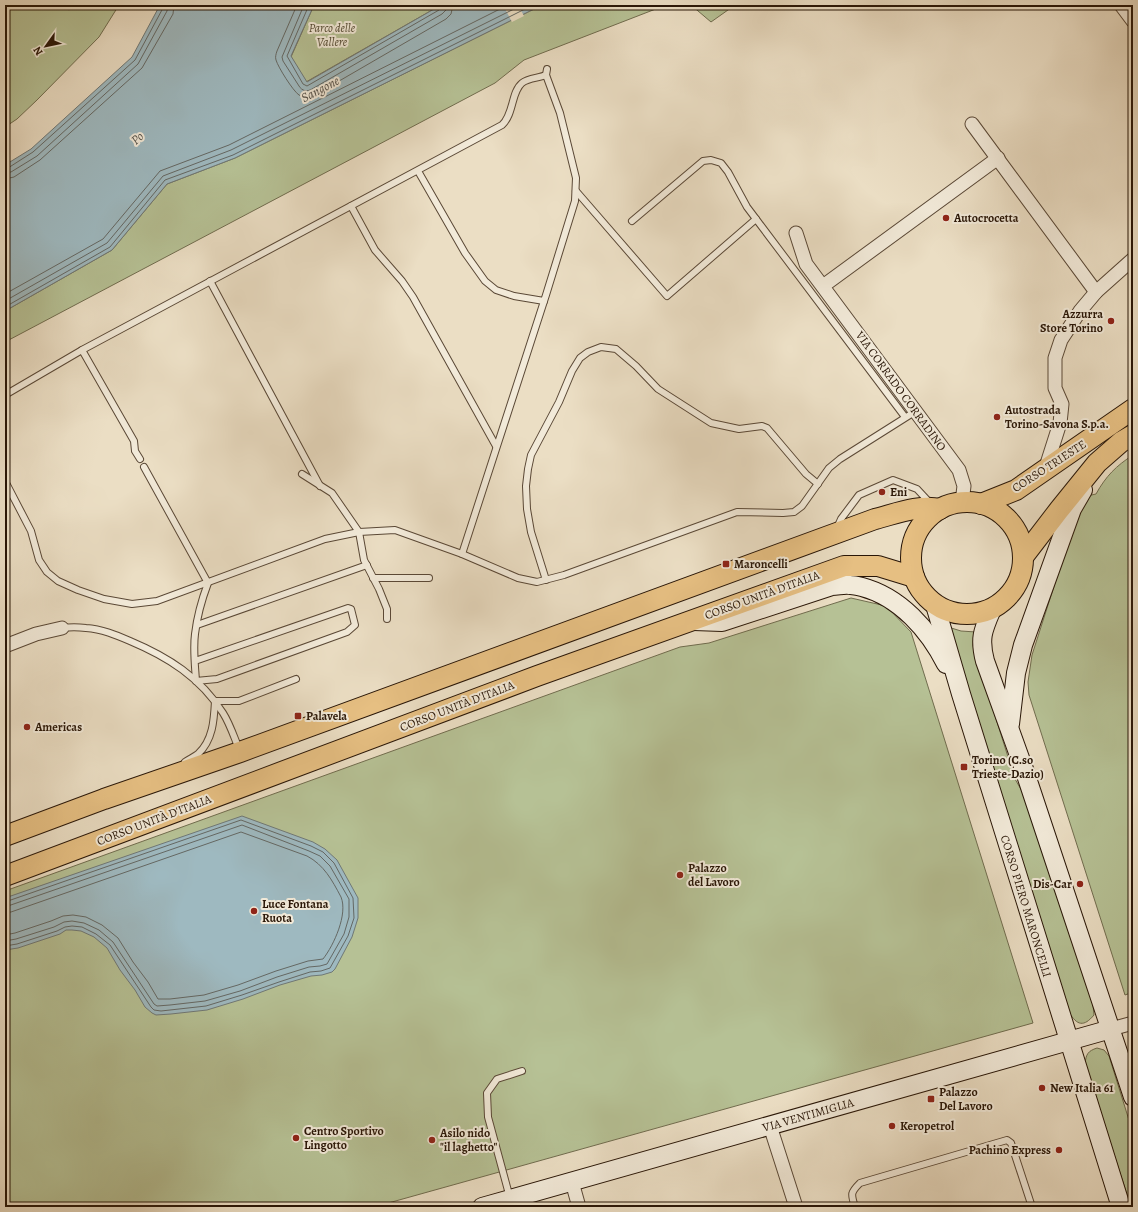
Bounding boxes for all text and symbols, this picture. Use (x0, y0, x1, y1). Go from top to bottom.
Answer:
park label: Parco delle Vallere (309, 20, 356, 50)
north arrow (26, 26, 66, 66)
text: N (30, 44, 47, 59)
water label: Sangone (298, 72, 342, 106)
water label: Po (127, 128, 147, 148)
place label: Autocrocetta (953, 210, 1019, 226)
marker: Autocrocetta (941, 213, 951, 223)
place label: Azzurra Store Torino (1040, 306, 1103, 336)
marker: Azzurra Store Torino (1106, 316, 1116, 326)
street label: VIA CORRADO CORRADINO (851, 327, 950, 454)
place label: Autostrada Torino-Savona S.p.a. (1004, 402, 1109, 432)
marker: Autostrada Torino-Savona S.p.a. (992, 412, 1002, 422)
street label: CORSO TRIESTE (1009, 436, 1089, 496)
place label: Eni (890, 484, 908, 500)
marker: Eni (877, 487, 887, 497)
place label: Maroncelli (734, 556, 788, 572)
marker: Maroncelli (721, 559, 731, 569)
street label: CORSO UNITÀ D'ITALIA (702, 566, 823, 623)
street label: CORSO UNITÀ D'ITALIA (398, 676, 517, 735)
place label: Palavela (306, 708, 347, 724)
marker: Palavela (293, 711, 303, 721)
place label: Americas (34, 719, 82, 735)
marker: Americas (22, 722, 32, 732)
place label: Torino (C.so Trieste-Dazio) (972, 752, 1044, 782)
marker: Torino (C.so Trieste-Dazio) (959, 762, 969, 772)
street label: CORSO UNITÀ D'ITALIA (95, 790, 214, 849)
street label: CORSO PIERO MARONCELLI (997, 833, 1055, 979)
place label: Palazzo del Lavoro (688, 860, 740, 890)
marker: Palazzo del Lavoro (675, 870, 685, 880)
place label: Dis-Car (1033, 876, 1072, 892)
marker: Dis-Car (1075, 879, 1085, 889)
place label: Luce Fontana Ruota (262, 896, 329, 926)
marker: Luce Fontana Ruota (249, 906, 259, 916)
place label: New Italia 61 (1050, 1080, 1114, 1096)
marker: New Italia 61 (1037, 1083, 1047, 1093)
place label: Palazzo Del Lavoro (939, 1084, 993, 1114)
street label: VIA VENTIMIGLIA (760, 1094, 856, 1136)
marker: Palazzo Del Lavoro (926, 1094, 936, 1104)
place label: Keropetrol (900, 1118, 955, 1134)
marker: Keropetrol (887, 1121, 897, 1131)
place label: Centro Sportivo Lingotto (304, 1123, 384, 1153)
place label: Asilo nido "il laghetto" (439, 1125, 497, 1155)
marker: Centro Sportivo Lingotto (291, 1133, 301, 1143)
marker: Asilo nido "il laghetto" (427, 1135, 437, 1145)
place label: Pachino Express (969, 1142, 1051, 1158)
marker: Pachino Express (1054, 1145, 1064, 1155)

